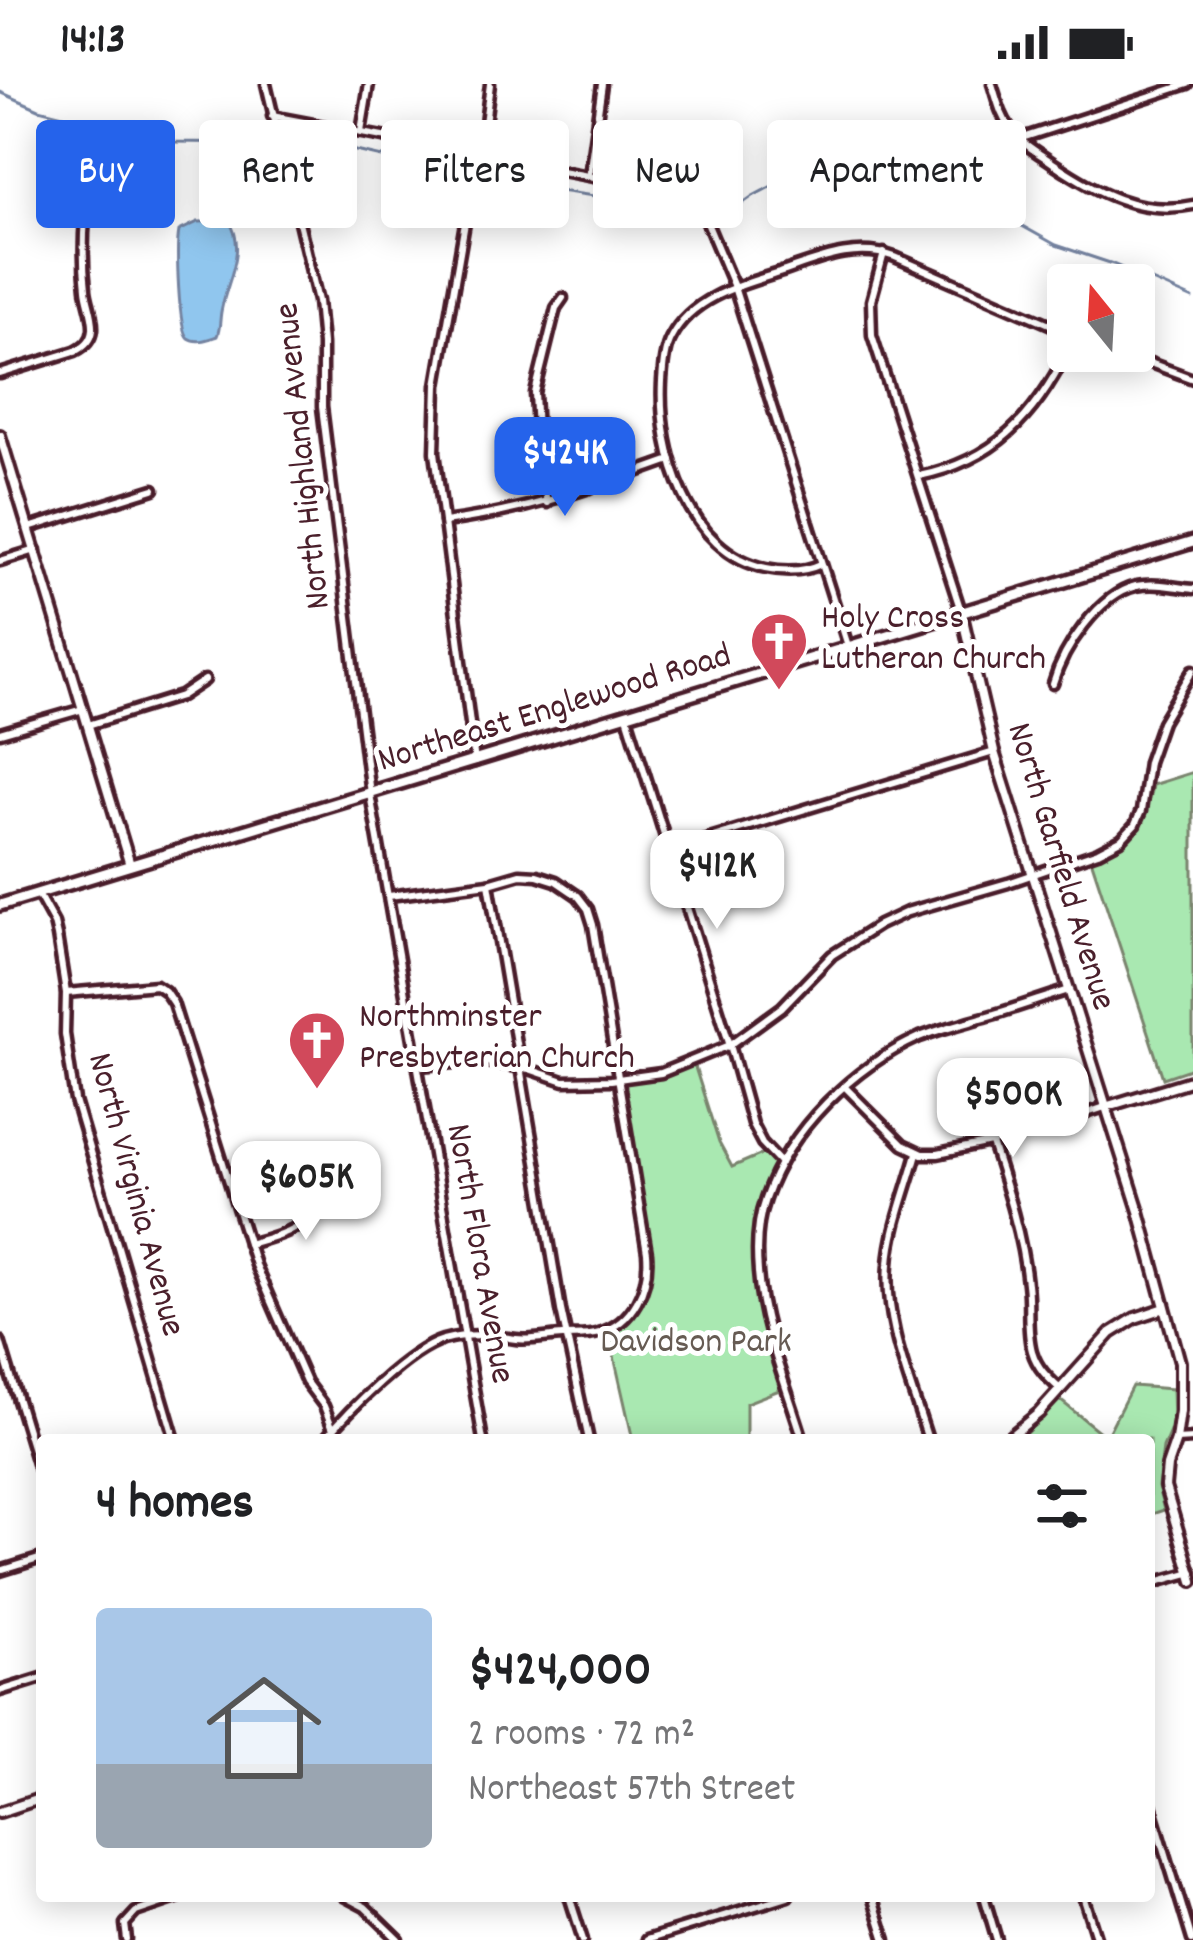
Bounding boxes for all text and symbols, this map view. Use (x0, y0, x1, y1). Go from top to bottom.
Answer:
text: 14:13 (60, 10, 126, 74)
chip: Buy (36, 120, 175, 228)
chip: Rent (199, 120, 357, 228)
chip: Filters (381, 120, 569, 228)
chip: New (593, 120, 743, 228)
chip: Apartment (767, 120, 1026, 228)
north arrow (1047, 264, 1155, 372)
map controls (1047, 264, 1155, 372)
street label: North Highland Avenue (263, 300, 347, 612)
pin: $424K (481, 417, 649, 519)
text: $424K (521, 428, 609, 483)
place label: Holy Cross Lutheran Church (821, 594, 1046, 687)
church icon: Holy Cross Lutheran Church (748, 610, 810, 692)
street label: Northeast Englewood Road (372, 631, 738, 789)
street label: North Garfield Avenue (991, 717, 1127, 1017)
pin: $412K (633, 830, 801, 932)
text: $412K (677, 841, 757, 896)
place label: Northminster Presbyterian Church (359, 993, 635, 1086)
church icon: Northminster Presbyterian Church (286, 1009, 348, 1091)
street label: North Virginia Avenue (71, 1047, 197, 1343)
pin: $500K (929, 1058, 1097, 1160)
text: $500K (964, 1069, 1062, 1124)
street label: North Flora Avenue (430, 1120, 526, 1388)
pin: $605K (222, 1141, 390, 1243)
text: $605K (258, 1152, 354, 1207)
park label: Davidson Park (600, 1318, 792, 1370)
text: 4 homes (96, 1470, 254, 1542)
icon: filters (1029, 1473, 1095, 1539)
text: $424,000 (468, 1637, 652, 1709)
icon: home (192, 1656, 336, 1800)
text: 2 rooms · 72 m² (468, 1709, 695, 1764)
text: Northeast 57th Street (468, 1764, 795, 1819)

